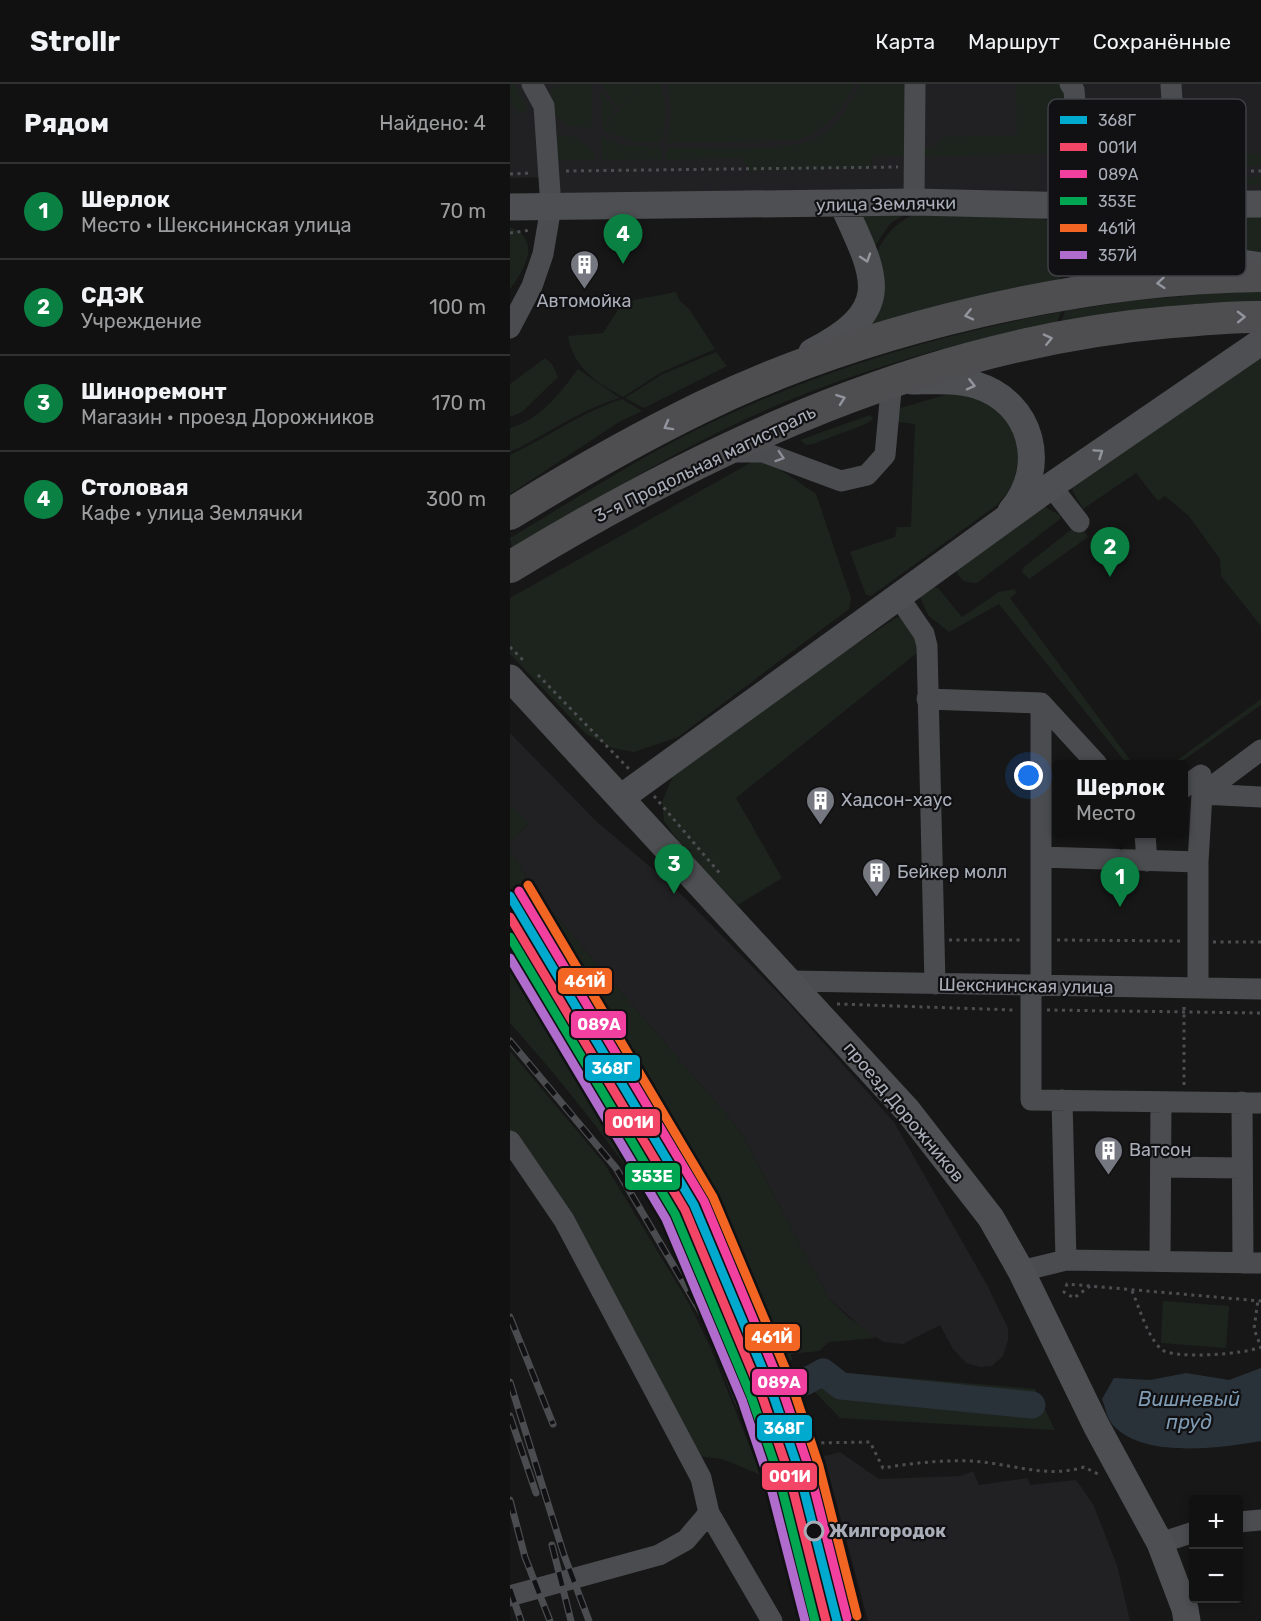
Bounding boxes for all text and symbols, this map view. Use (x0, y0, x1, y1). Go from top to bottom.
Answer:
text: Strollr (30, 25, 120, 58)
text: Карта (875, 29, 935, 54)
text: Маршрут (968, 29, 1060, 54)
text: Сохранённые (1093, 29, 1231, 54)
legend (1048, 99, 1246, 276)
text: Рядом (24, 108, 109, 139)
text: Найдено: 4 (379, 111, 486, 135)
text: 368Г (1098, 111, 1136, 130)
text: 001И (1098, 138, 1137, 157)
text: 089А (1098, 165, 1139, 184)
text: Шерлок (81, 186, 170, 213)
street label: улица Землячки (816, 192, 956, 216)
text: 353Е (1098, 192, 1136, 211)
text: 1 (39, 199, 48, 223)
text: 70 m (440, 199, 486, 223)
text: Место · Шекснинская улица (81, 213, 352, 237)
pin: 4 (604, 214, 642, 264)
text: 461Й (1098, 219, 1136, 238)
text: 357Й (1098, 246, 1137, 265)
building icon: Автомойка (568, 248, 600, 290)
one-way arrow (859, 252, 871, 263)
one-way arrow (1156, 276, 1165, 289)
text: СДЭК (81, 282, 144, 309)
place label: Автомойка (537, 290, 631, 312)
text: 2 (37, 295, 50, 319)
text: 100 m (429, 295, 486, 319)
one-way arrow (964, 307, 974, 320)
text: Учреждение (81, 309, 202, 333)
one-way arrow (1237, 311, 1246, 323)
one-way arrow (1043, 333, 1053, 346)
one-way arrow (966, 377, 976, 390)
text: Шиноремонт (81, 378, 227, 405)
text: 3 (37, 391, 50, 415)
text: 170 m (432, 391, 486, 415)
one-way arrow (835, 394, 846, 406)
street label: 3-я Продольная магистраль (591, 401, 819, 527)
text: Магазин · проезд Дорожников (81, 405, 374, 429)
one-way arrow (664, 419, 675, 430)
one-way arrow (1092, 449, 1103, 460)
one-way arrow (774, 450, 785, 462)
text: Столовая (81, 474, 189, 501)
text: 4 (37, 487, 50, 511)
text: 300 m (426, 487, 486, 511)
text: Кафе · улица Землячки (81, 501, 303, 525)
pin: 2 (1090, 528, 1130, 577)
popup (1053, 760, 1188, 838)
your location (1014, 761, 1043, 790)
text: Шерлок (1076, 774, 1165, 801)
building icon: Хадсон-хаус (804, 784, 836, 826)
place label: Хадсон-хаус (841, 789, 952, 811)
text: Место (1076, 801, 1136, 825)
pin: 3 (654, 844, 694, 894)
building icon: Бейкер молл (860, 856, 892, 898)
pin: 1 (1100, 858, 1140, 907)
place label: Бейкер молл (897, 861, 1007, 883)
line badge: 461Й (557, 967, 613, 995)
text: 461Й (564, 971, 606, 991)
street label: Шекснинская улица (938, 973, 1114, 999)
line badge: 089А (570, 1010, 627, 1039)
text: 089А (577, 1015, 621, 1034)
street label: проезд Дорожников (839, 1037, 969, 1187)
line badge: 368Г (584, 1054, 641, 1082)
text: 368Г (592, 1059, 632, 1078)
line badge: 001И (604, 1108, 661, 1137)
text: 001И (612, 1113, 654, 1132)
building icon: Ватсон (1092, 1134, 1124, 1176)
place label: Ватсон (1129, 1139, 1191, 1161)
line badge: 353Е (624, 1162, 681, 1191)
text: 353Е (631, 1167, 673, 1186)
line badge: 461Й (744, 1323, 801, 1352)
text: 461Й (751, 1327, 793, 1347)
line badge: 089А (751, 1368, 808, 1396)
text: 089А (757, 1373, 801, 1392)
water label: Вишневый пруд (1138, 1387, 1240, 1434)
line badge: 368Г (756, 1414, 813, 1442)
text: 368Г (764, 1419, 804, 1438)
line badge: 001И (761, 1462, 818, 1491)
text: 001И (769, 1467, 811, 1486)
map controls (1189, 1495, 1243, 1603)
button: + (1189, 1495, 1243, 1549)
place label: Жилгородок (829, 1520, 946, 1542)
marker: Жилгородок (804, 1521, 824, 1541)
button: − (1189, 1549, 1243, 1603)

